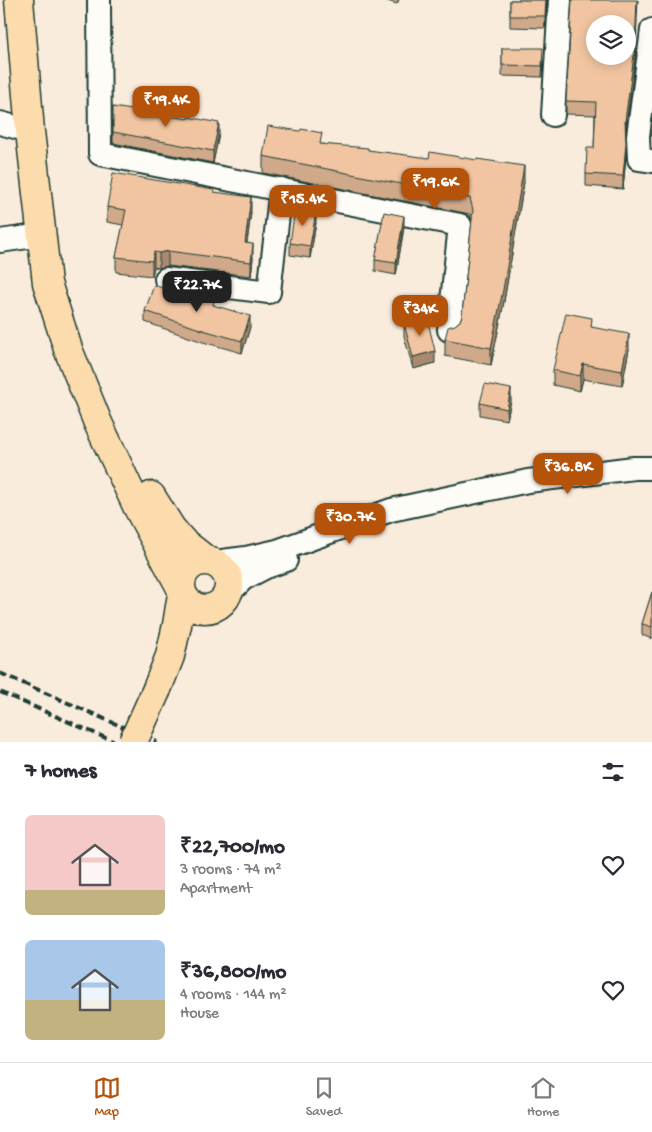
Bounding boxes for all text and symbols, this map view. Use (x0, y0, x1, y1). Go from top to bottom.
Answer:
map controls (586, 15, 636, 65)
button: layers (586, 15, 636, 65)
pin: ₹19.4K (125, 86, 207, 128)
text: ₹19.4K (143, 92, 189, 111)
pin: ₹19.6K (394, 168, 476, 210)
text: ₹19.6K (412, 174, 458, 193)
pin: ₹15.4K (262, 184, 344, 227)
text: ₹15.4K (280, 191, 326, 210)
pin: ₹22.7K (156, 270, 238, 313)
text: ₹22.7K (174, 277, 221, 296)
pin: ₹34K (390, 294, 450, 337)
text: ₹34K (403, 301, 437, 320)
pin: ₹36.8K (527, 452, 609, 495)
text: ₹36.8K (544, 459, 592, 478)
pin: ₹30.7K (309, 502, 391, 545)
text: ₹30.7K (326, 509, 374, 528)
icon: filters (599, 758, 627, 786)
text: 7 homes (25, 760, 97, 785)
icon: home (65, 835, 125, 895)
text: ₹22,700/mo (180, 836, 285, 861)
icon: heart (599, 851, 627, 879)
text: 3 rooms · 74 m² (180, 861, 282, 880)
text: Apartment (180, 880, 252, 899)
icon: home (65, 960, 125, 1020)
text: ₹36,800/mo (180, 961, 286, 986)
icon: heart (599, 976, 627, 1004)
text: 4 rooms · 144 m² (180, 986, 287, 1005)
text: House (180, 1005, 219, 1024)
tab: Map (93, 1074, 121, 1121)
tab: Saved (306, 1074, 342, 1121)
tab: Home (527, 1074, 559, 1121)

